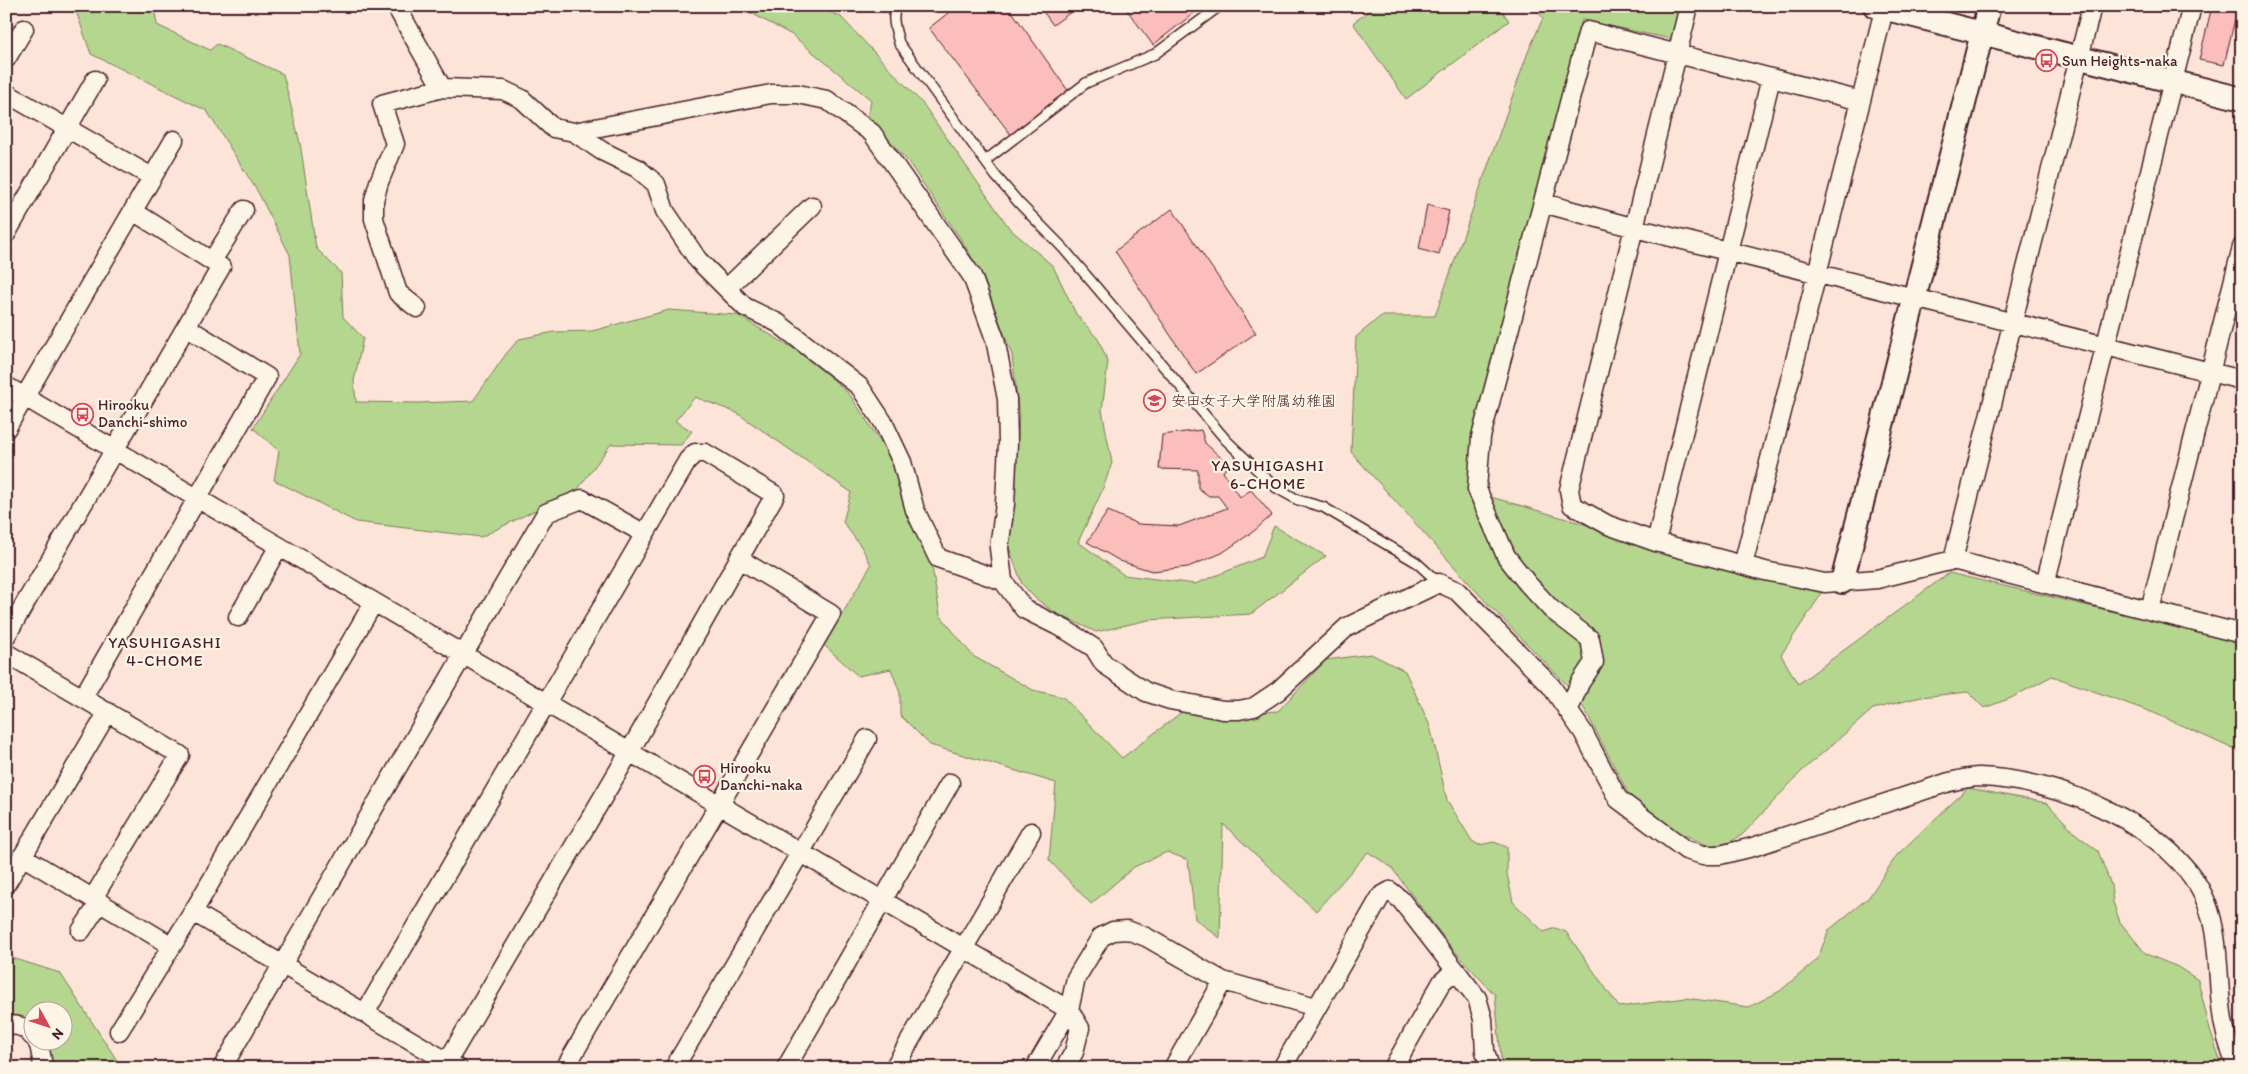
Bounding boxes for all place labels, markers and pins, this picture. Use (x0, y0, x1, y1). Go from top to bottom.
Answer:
bus stop icon: Sun Heights-naka (2034, 49, 2058, 73)
place label: Sun Heights-naka (2062, 52, 2178, 70)
school or university icon: 安田女子大学附属幼稚園 (1143, 389, 1167, 413)
place label: 安田女子大学附属幼稚園 (1171, 392, 1336, 410)
place label: Hirooku Danchi-shimo (98, 396, 187, 431)
bus stop icon: Hirooku Danchi-shimo (70, 402, 94, 426)
place label: Hirooku Danchi-naka (720, 759, 803, 794)
bus stop icon: Hirooku Danchi-naka (692, 765, 716, 789)

